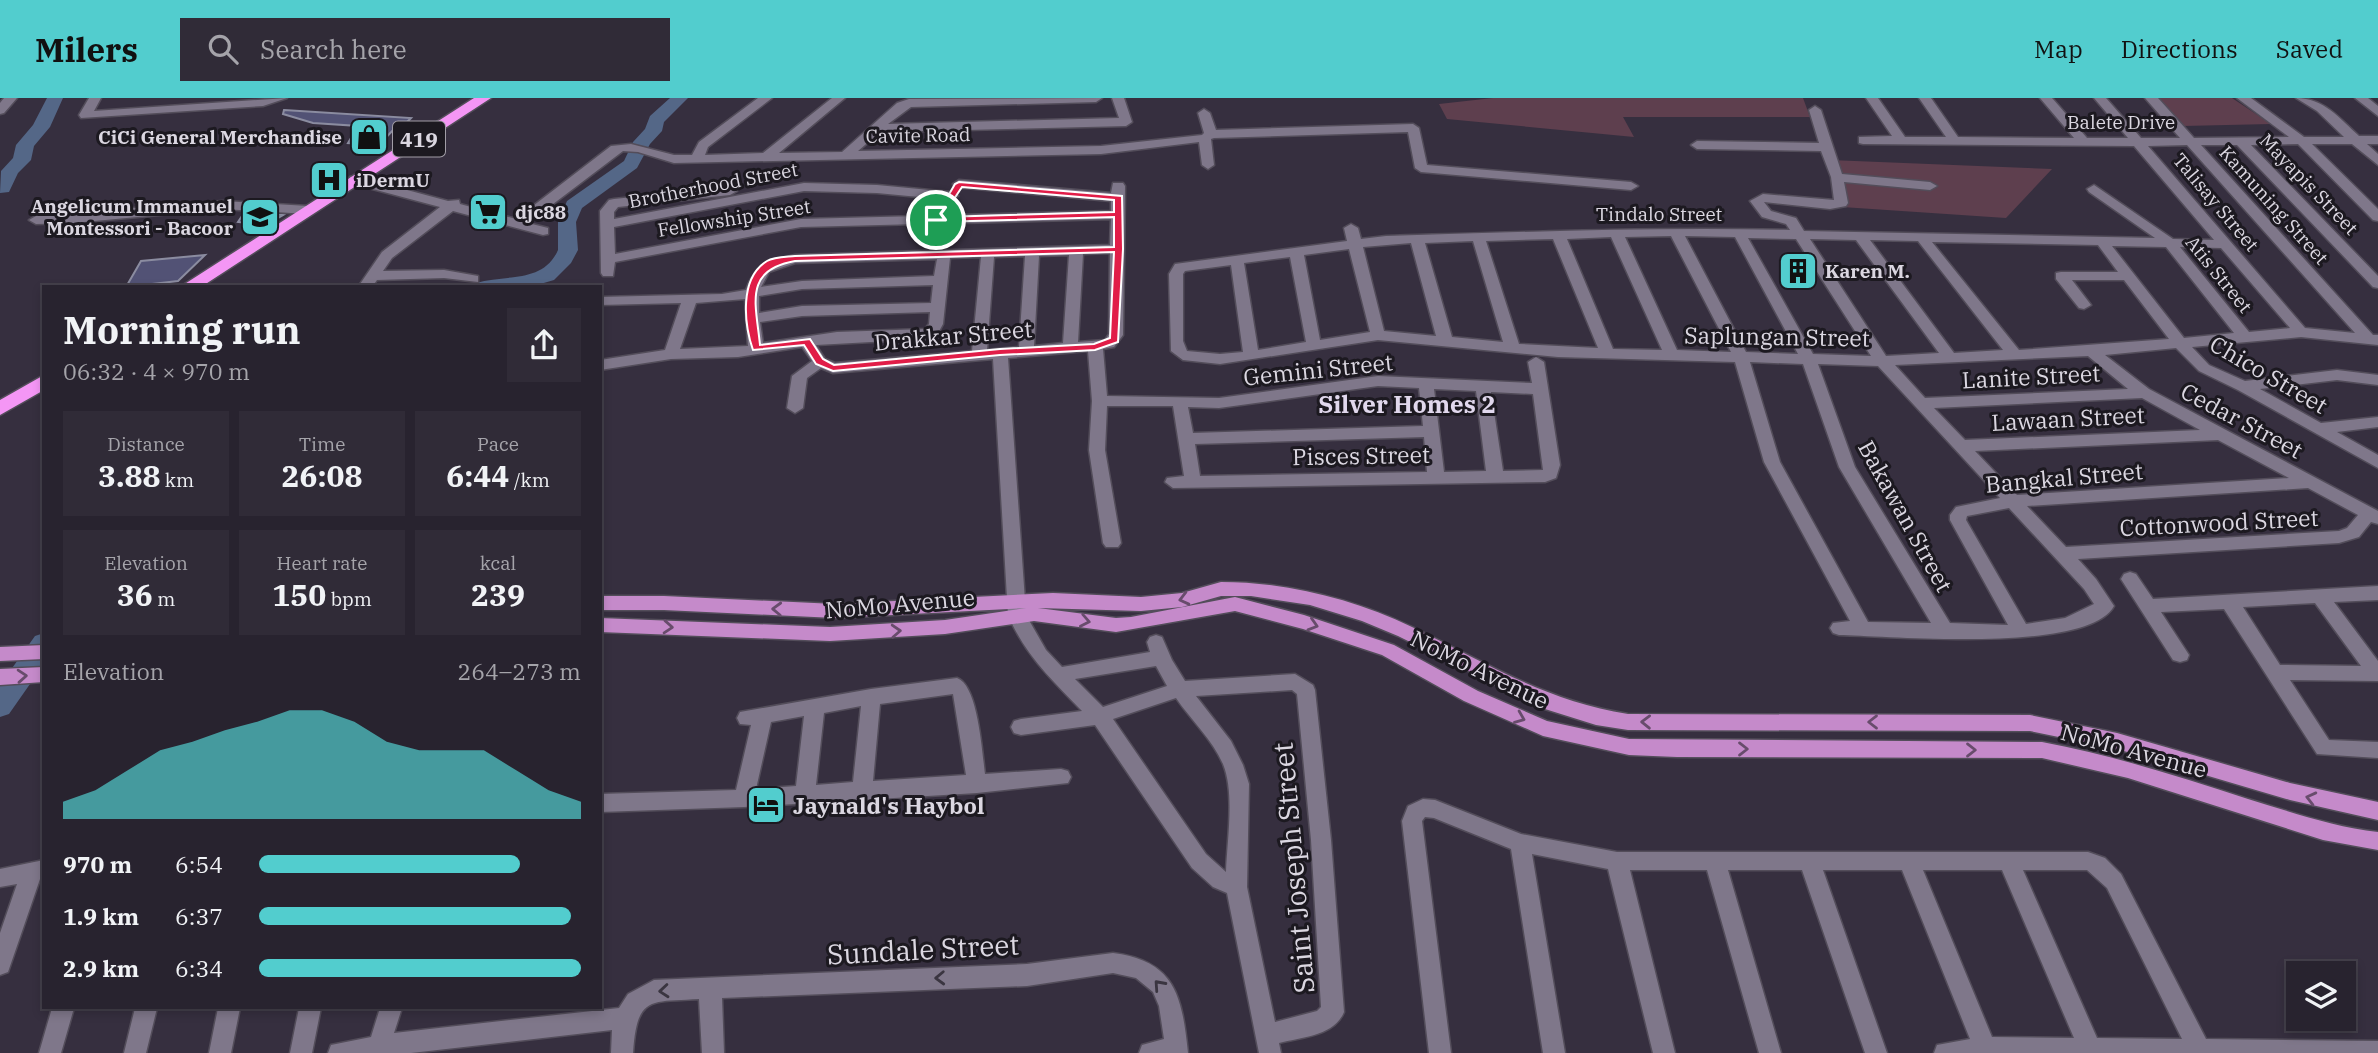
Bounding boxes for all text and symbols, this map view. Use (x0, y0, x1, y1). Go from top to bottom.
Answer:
search box (180, 18, 670, 81)
text: Milers (35, 28, 138, 71)
icon: search (204, 30, 242, 68)
text: Search here (260, 32, 407, 66)
text: Map (2034, 33, 2083, 65)
text: Directions (2121, 33, 2238, 65)
text: Saved (2276, 33, 2343, 65)
street label: Balete Drive (2067, 110, 2175, 134)
shop icon: CiCi General Merchandise (348, 116, 390, 158)
road number: 419 (393, 121, 445, 156)
street label: Cavite Road (865, 122, 971, 148)
place label: CiCi General Merchandise (98, 125, 342, 149)
street label: Mayapis Street (2255, 128, 2364, 240)
street label: Kamuning Street (2214, 141, 2334, 270)
street label: Talisay Street (2168, 148, 2264, 256)
street label: Brotherhood Street (626, 157, 800, 213)
hospital icon: iDermU (308, 159, 350, 201)
place label: iDermU (356, 168, 430, 192)
pin (906, 190, 966, 250)
supermarket icon: djc88 (467, 191, 509, 233)
place label: Angelicum Immanuel Montessori - Bacoor (31, 194, 234, 240)
street label: Fellowship Street (656, 194, 812, 242)
school or university icon: Angelicum Immanuel Montessori - Bacoor (239, 196, 281, 238)
place label: djc88 (515, 200, 566, 224)
icon: arrive (917, 201, 955, 239)
street label: Tindalo Street (1596, 202, 1723, 226)
street label: Atis Street (2181, 230, 2258, 318)
building icon: Karen M. (1777, 250, 1819, 292)
place label: Karen M. (1825, 259, 1910, 283)
text: Morning run (63, 305, 301, 354)
button: share (507, 308, 581, 382)
street label: Drakkar Street (873, 313, 1033, 357)
street label: Saplungan Street (1684, 319, 1870, 353)
street label: Chico Street (2205, 328, 2333, 420)
street label: Gemini Street (1242, 346, 1394, 392)
text: 06:32 · 4 × 970 m (63, 356, 250, 386)
street label: Lanite Street (1961, 357, 2101, 395)
street label: Cedar Street (2176, 375, 2308, 465)
district label: Silver Homes 2 (1318, 388, 1496, 420)
street label: Lawaan Street (1991, 399, 2145, 437)
text: Distance (107, 432, 185, 456)
text: Time (299, 432, 345, 456)
text: Pace (477, 432, 519, 456)
street label: Bakawan Street (1852, 435, 1960, 597)
street label: Pisces Street (1292, 439, 1430, 471)
street label: Bangkal Street (1984, 455, 2144, 499)
text: 3.88 (98, 456, 160, 495)
text: 26:08 (281, 456, 363, 495)
text: 6:44 (446, 456, 509, 495)
text: km (160, 468, 194, 492)
text: /km (509, 468, 550, 492)
street label: Cottonwood Street (2119, 502, 2319, 542)
text: Elevation (104, 551, 188, 575)
text: Heart rate (277, 551, 367, 575)
text: kcal (480, 551, 516, 575)
text: 36 (117, 575, 153, 614)
text: 150 (272, 575, 326, 614)
text: 239 (471, 575, 525, 614)
street label: NoMo Avenue (824, 582, 976, 624)
text: m (153, 587, 175, 611)
text: bpm (326, 587, 372, 611)
one-way arrow (1178, 591, 1190, 605)
one-way arrow (771, 601, 781, 617)
one-way arrow (1079, 612, 1091, 627)
one-way arrow (1307, 617, 1319, 632)
one-way arrow (663, 619, 674, 634)
street label: NoMo Avenue (1406, 623, 1554, 715)
one-way arrow (890, 624, 901, 639)
text: Elevation (63, 656, 164, 686)
text: 264–273 m (457, 656, 581, 686)
one-way arrow (17, 669, 28, 684)
one-way arrow (1513, 710, 1525, 724)
one-way arrow (1640, 714, 1651, 730)
one-way arrow (1868, 714, 1878, 730)
street label: NoMo Avenue (2058, 716, 2210, 784)
street label: Saint Joseph Street (1264, 741, 1322, 995)
one-way arrow (1738, 741, 1749, 757)
one-way arrow (1966, 742, 1976, 758)
hotel icon: Jaynald's Haybol (745, 784, 787, 826)
place label: Jaynald's Haybol (793, 790, 984, 820)
one-way arrow (2305, 792, 2317, 807)
text: 970 m (63, 849, 132, 879)
text: 6:54 (175, 849, 223, 879)
text: 1.9 km (63, 901, 139, 931)
text: 6:37 (175, 901, 223, 931)
street label: Sundale Street (826, 925, 1020, 973)
text: 2.9 km (63, 953, 139, 983)
text: 6:34 (175, 953, 223, 983)
map controls (2286, 961, 2356, 1031)
button: layers (2286, 961, 2356, 1031)
one-way arrow (934, 971, 945, 986)
one-way arrow (1155, 980, 1167, 993)
one-way arrow (658, 983, 669, 998)

